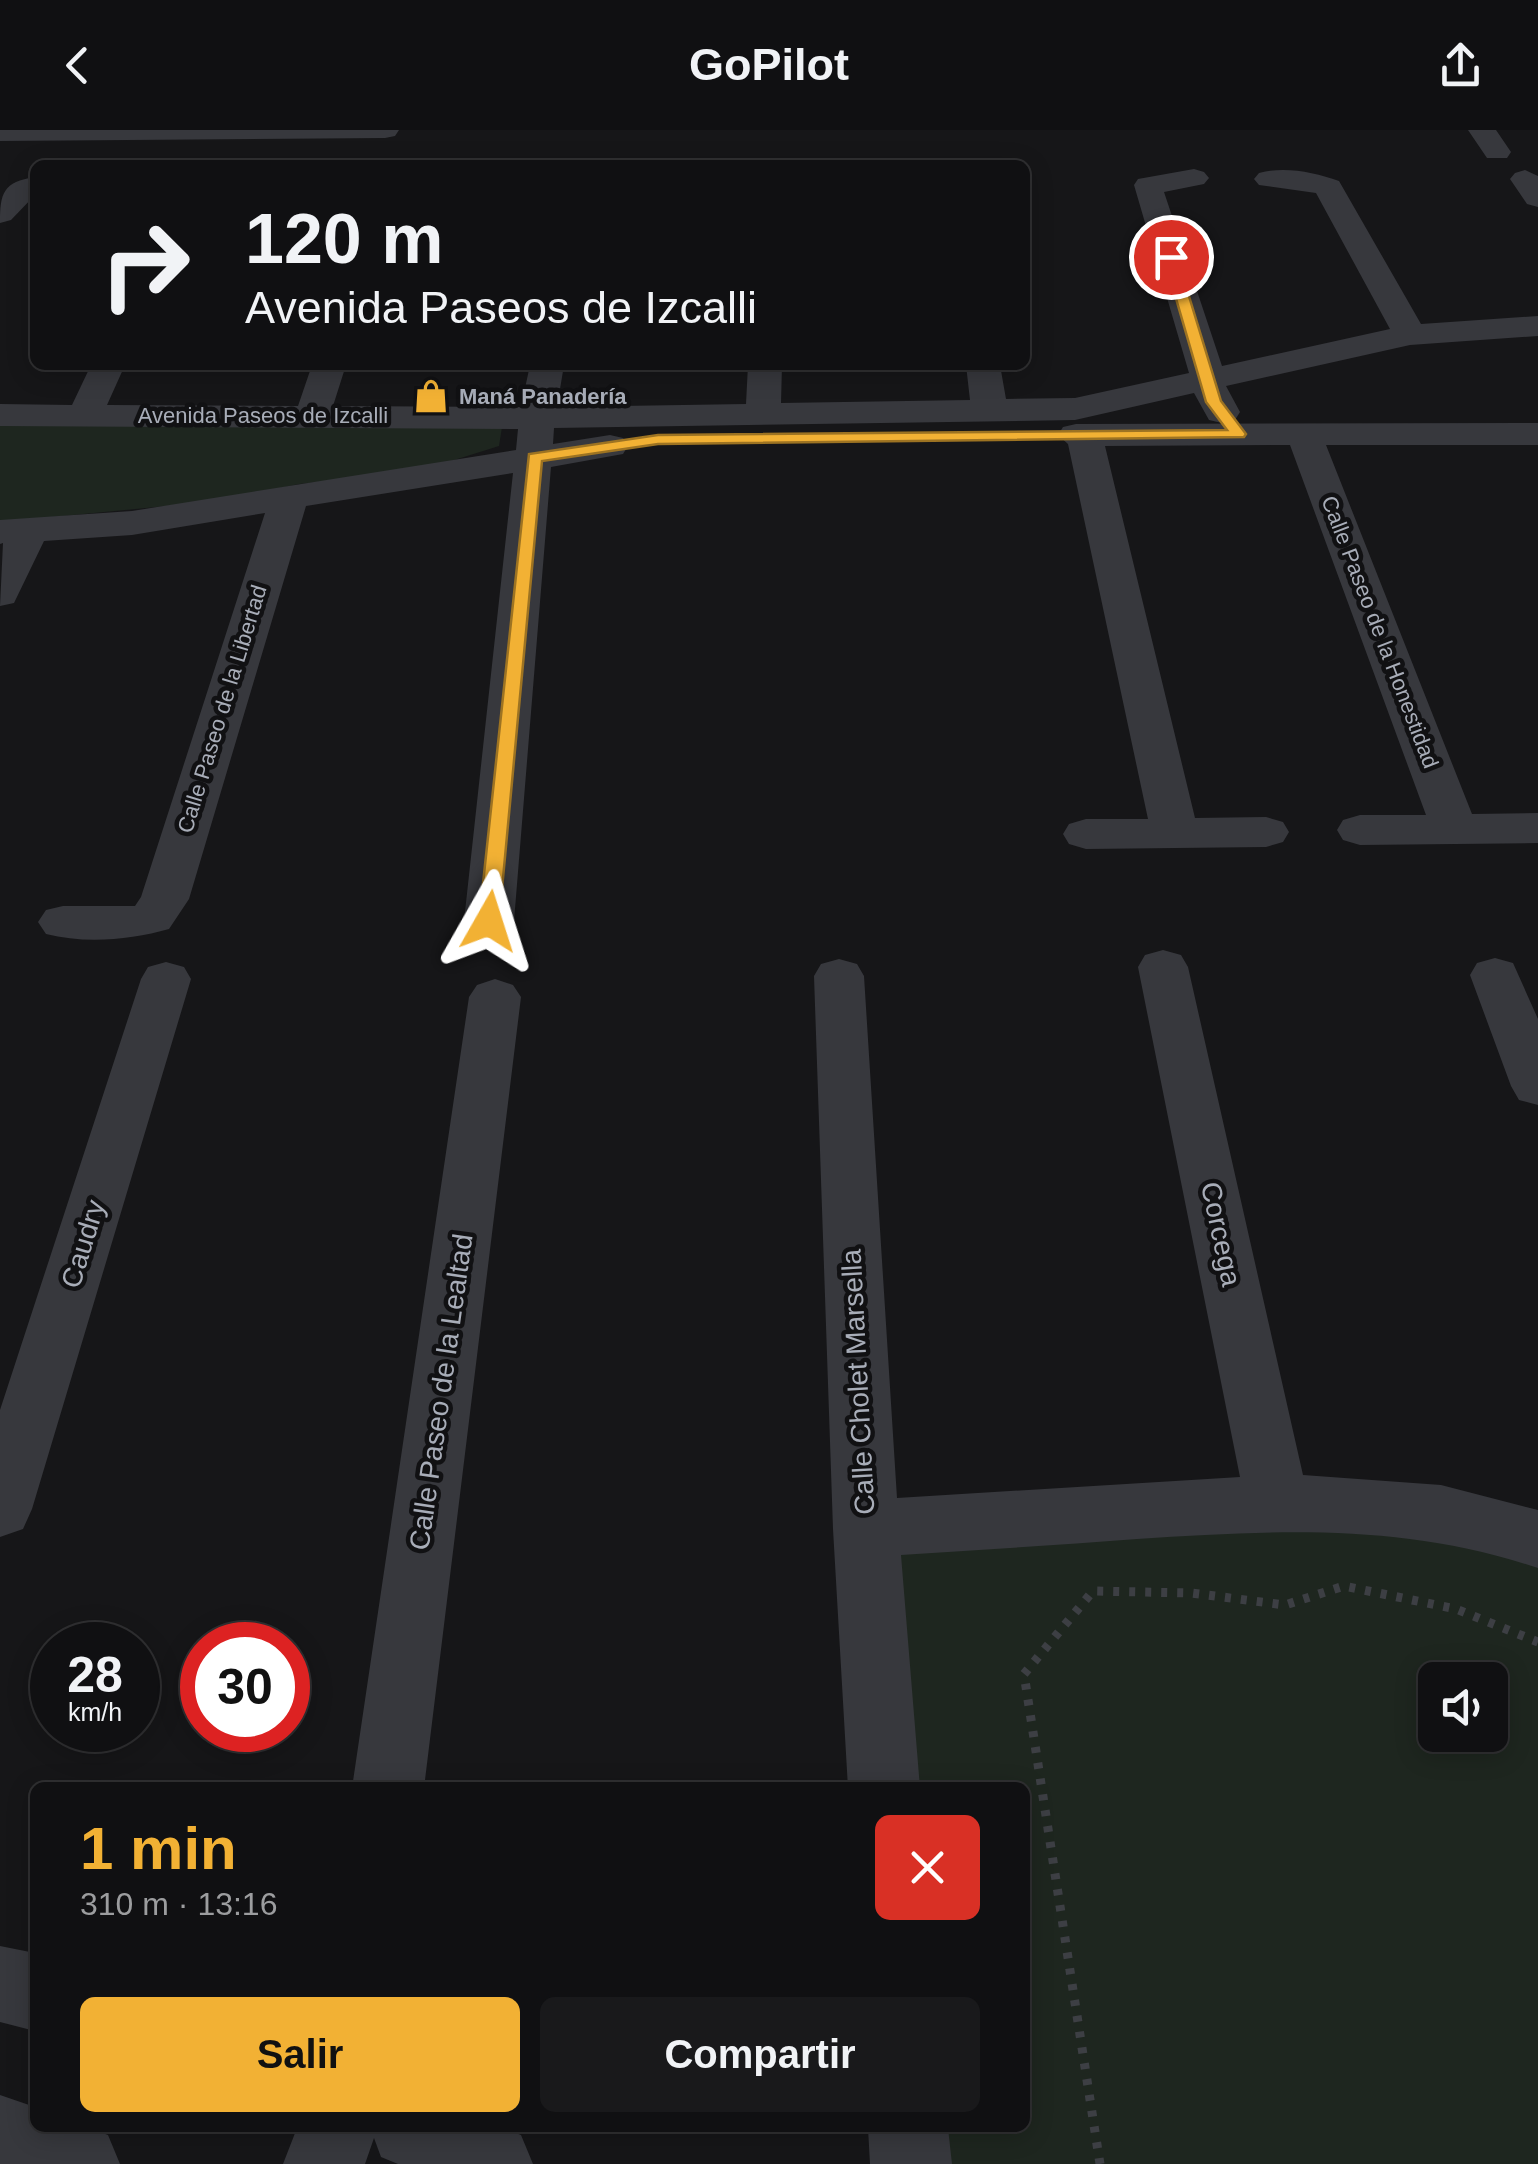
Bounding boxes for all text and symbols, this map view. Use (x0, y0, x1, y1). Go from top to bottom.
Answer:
icon: back (50, 38, 105, 93)
icon: share (1433, 38, 1488, 93)
text: GoPilot (689, 39, 849, 90)
icon: right (80, 200, 210, 330)
text: 120 m (245, 200, 443, 278)
pin (1129, 215, 1214, 300)
icon: arrive (1144, 230, 1199, 285)
text: Avenida Paseos de Izcalli (245, 282, 757, 333)
shop icon: Maná Panadería (412, 377, 450, 415)
place label: Maná Panadería (459, 384, 627, 409)
street label: Avenida Paseos de Izcalli (138, 403, 388, 428)
street label: Calle Paseo de la Honestidad (1316, 492, 1444, 772)
street label: Calle Paseo de la Libertad (172, 582, 272, 836)
position arrow (437, 869, 541, 973)
street label: Corcega (1195, 1179, 1247, 1289)
street label: Caudry (55, 1196, 111, 1292)
street label: Calle Paseo de la Lealtad (403, 1232, 479, 1552)
street label: Calle Cholet Marsella (836, 1248, 880, 1516)
speed limit sign: 30 (180, 1622, 310, 1752)
text: 28 (67, 1647, 123, 1703)
map controls (1418, 1662, 1508, 1752)
button: sound (1418, 1662, 1508, 1752)
text: km/h (68, 1698, 122, 1726)
text: 1 min (80, 1815, 237, 1882)
button: close (875, 1815, 980, 1920)
text: 310 m · 13:16 (80, 1886, 277, 1922)
button: Salir (80, 1997, 520, 2112)
button: Compartir (540, 1997, 980, 2112)

